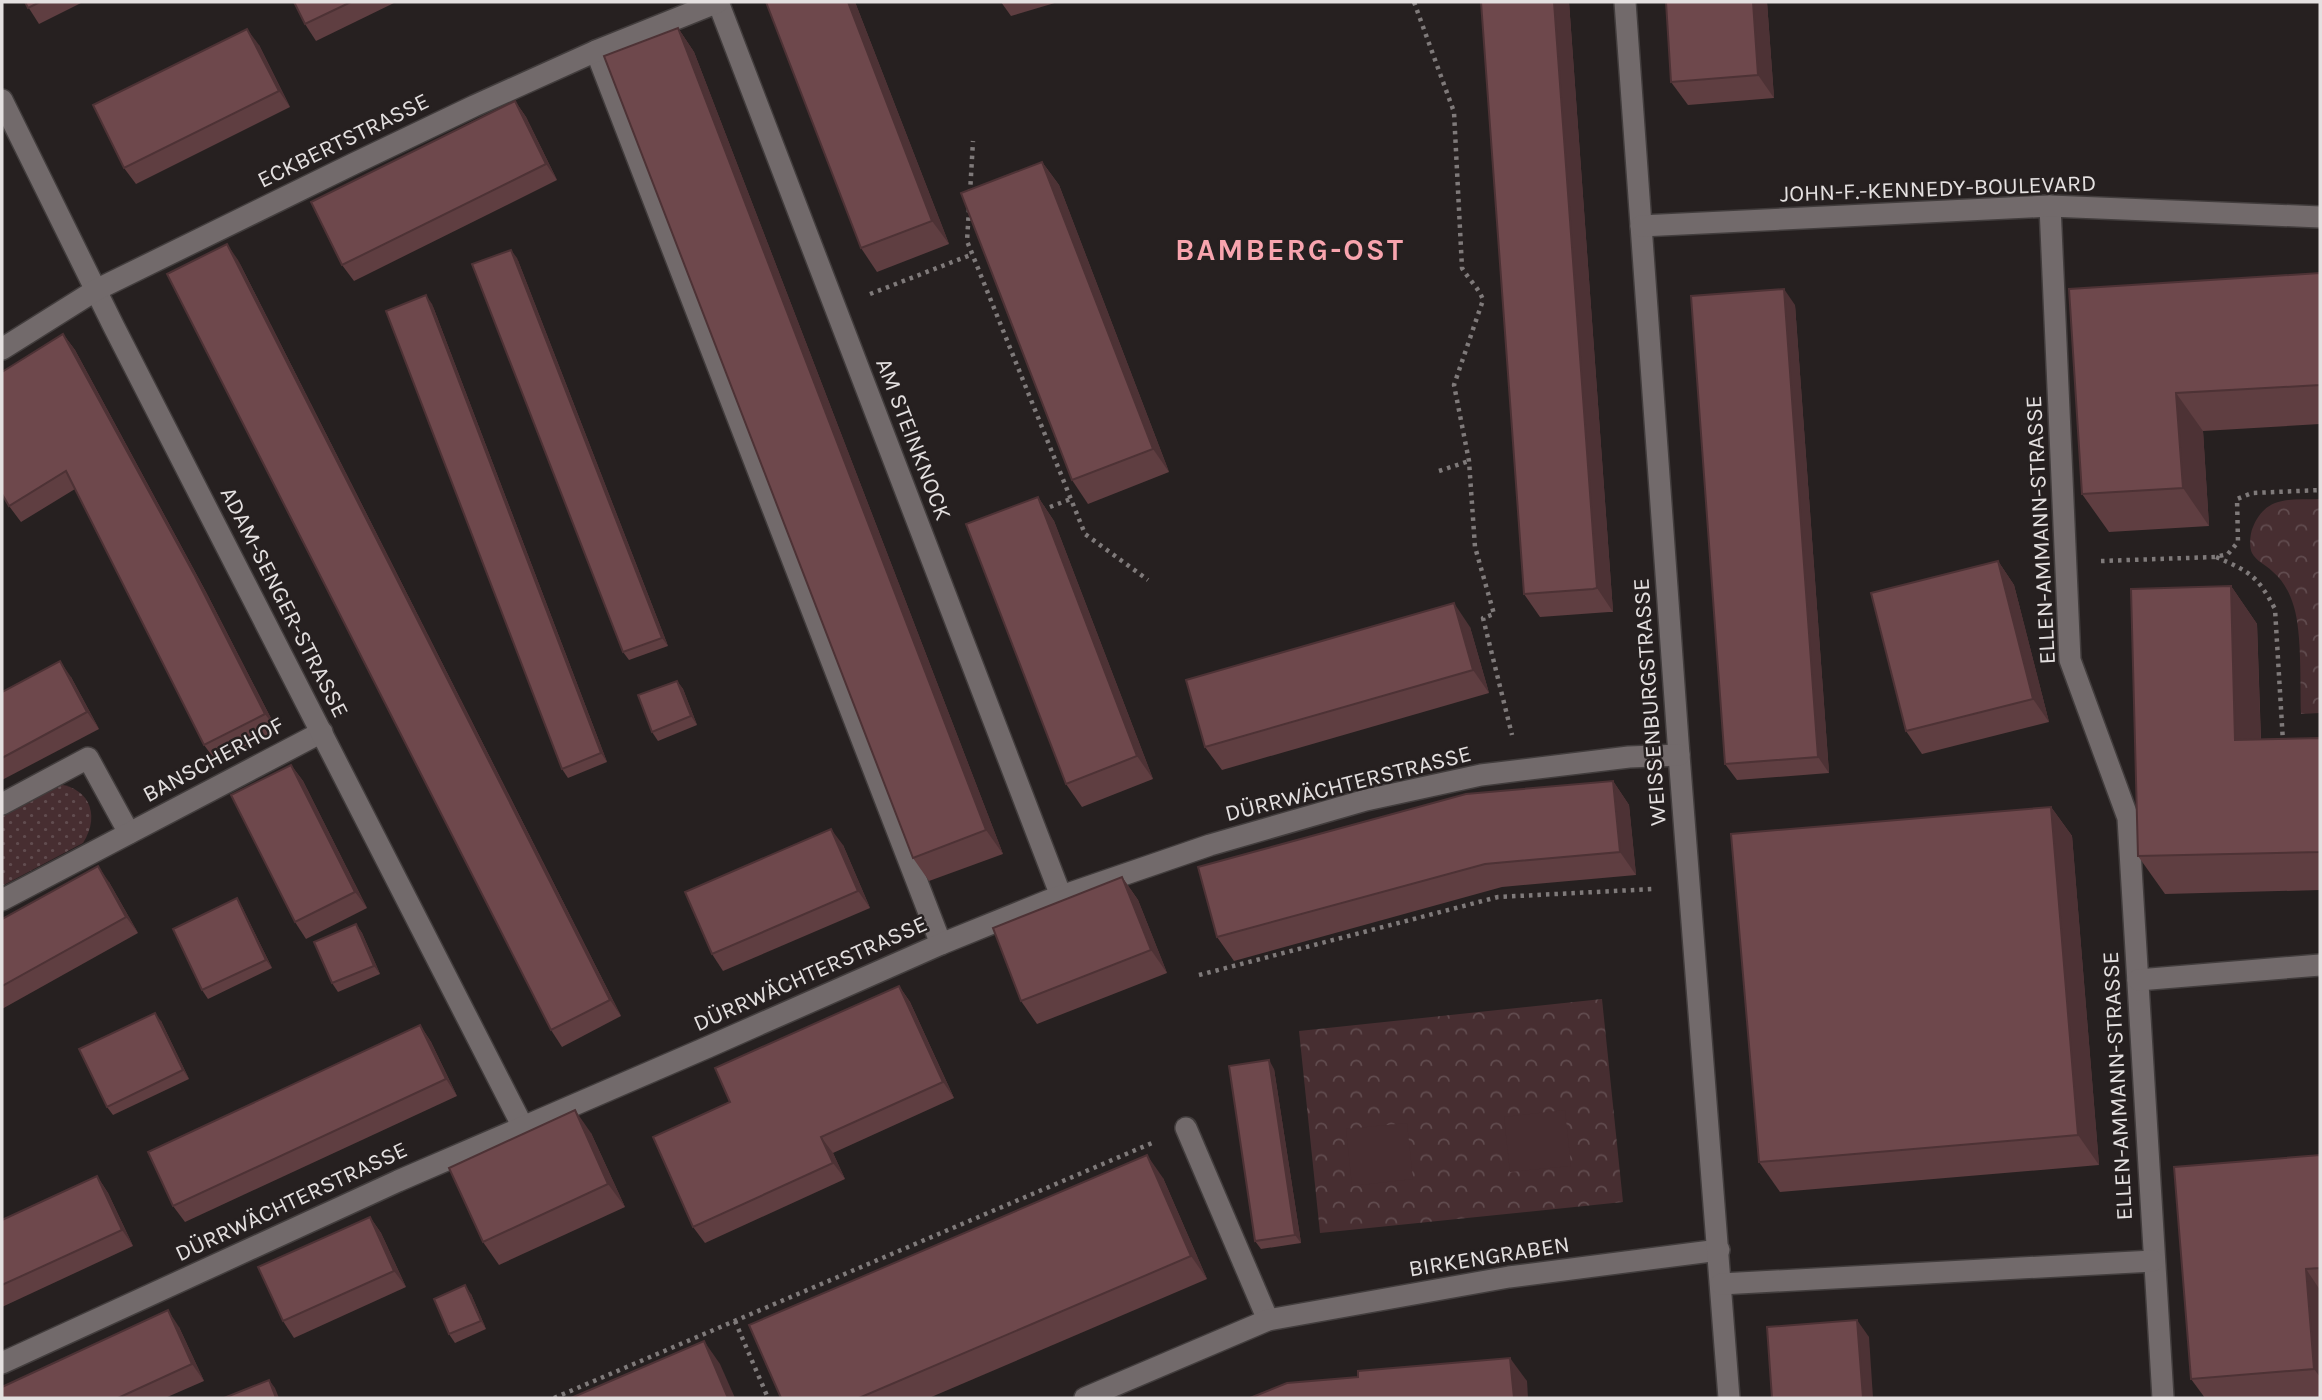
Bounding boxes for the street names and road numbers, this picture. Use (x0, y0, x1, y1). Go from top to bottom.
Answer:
street label: ECKBERTSTRASSE (253, 87, 433, 194)
street label: JOHN-F.-KENNEDY-BOULEVARD (1779, 169, 2097, 208)
street label: AM STEINKNOCK (870, 354, 957, 524)
street label: ELLEN-AMMANN-STRASSE (2020, 395, 2061, 665)
street label: ADAM-SENGER-STRASSE (215, 483, 354, 722)
street label: WEISSENBURGSTRASSE (1627, 577, 1672, 827)
street label: BANSCHERHOF (138, 711, 288, 808)
street label: DÜRRWÄCHTERSTRASSE (1222, 740, 1474, 827)
street label: DÜRRWÄCHTERSTRASSE (689, 910, 931, 1037)
street label: ELLEN-AMMANN-STRASSE (2097, 951, 2138, 1221)
street label: DÜRRWÄCHTERSTRASSE (171, 1136, 412, 1267)
street label: BIRKENGRABEN (1407, 1230, 1571, 1283)

